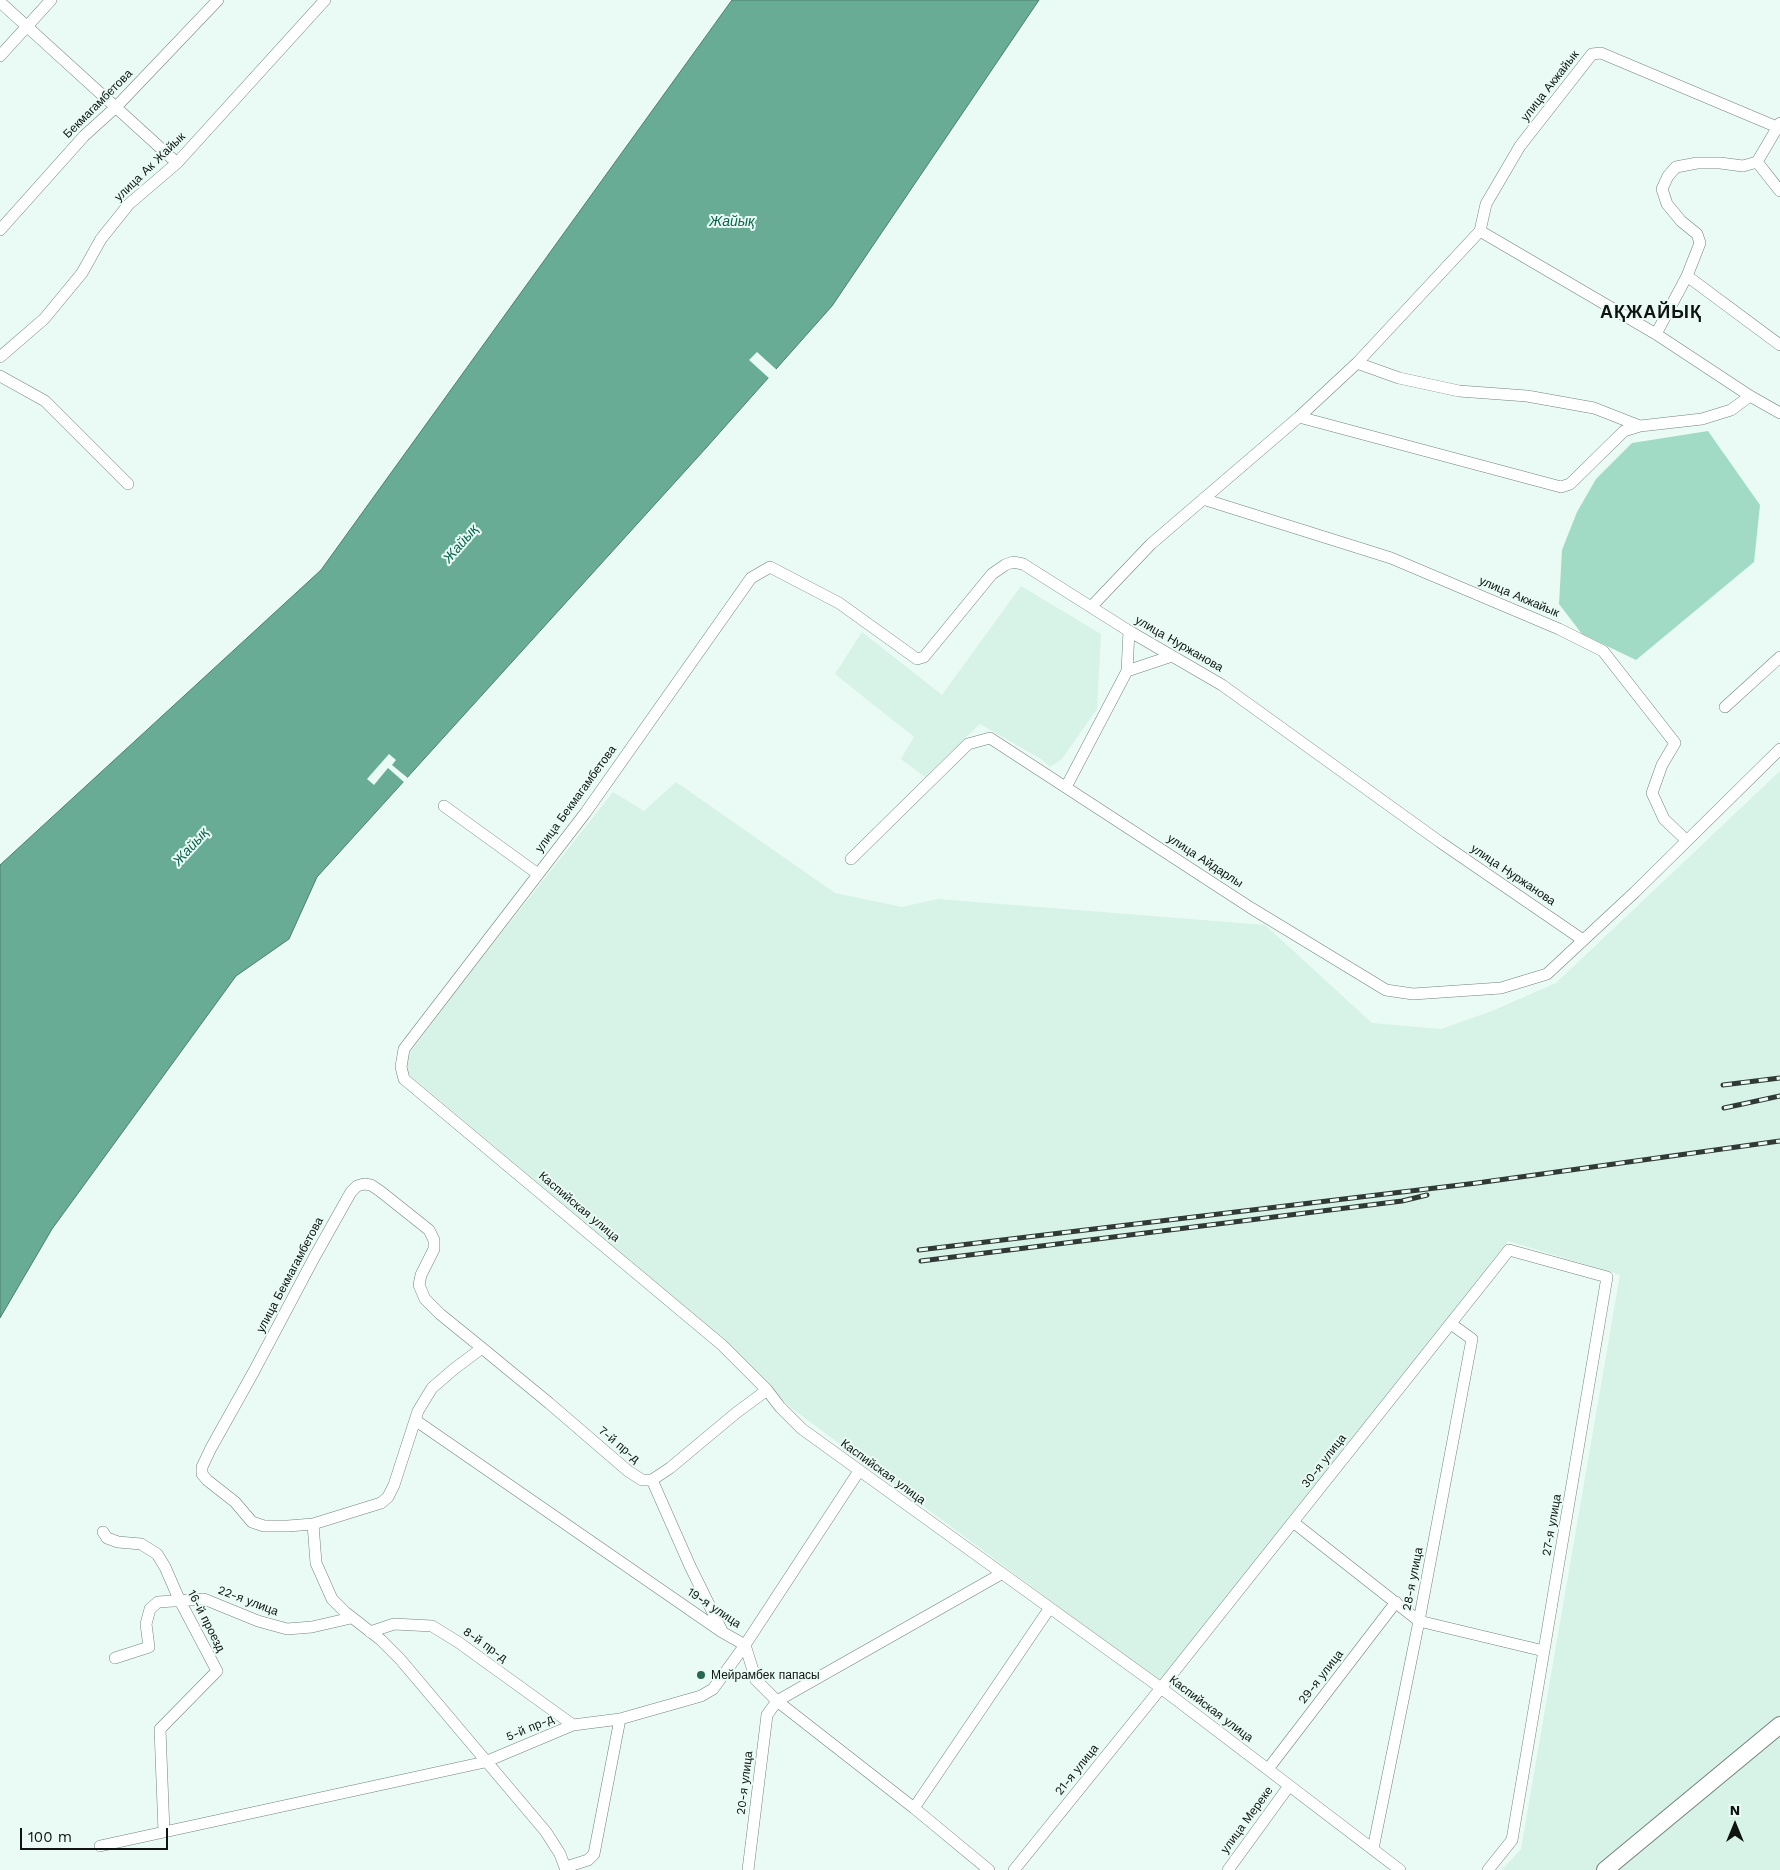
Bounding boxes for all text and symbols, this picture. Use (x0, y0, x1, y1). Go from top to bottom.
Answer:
street label: улица Акжайык (1518, 48, 1582, 124)
street label: Бекмагамбетова (61, 67, 135, 141)
street label: улица Ак Жайык (112, 130, 188, 204)
water label: Жайық (709, 214, 755, 230)
district label: АҚЖАЙЫҚ (1599, 302, 1703, 324)
water label: Жайық (440, 521, 482, 567)
street label: улица Акжайык (1477, 574, 1561, 620)
street label: улица Нуржанова (1132, 613, 1226, 675)
street label: улица Бекмагамбетова (532, 743, 620, 855)
water label: Жайық (170, 825, 212, 869)
street label: улица Айдарлы (1164, 831, 1246, 891)
street label: улица Нуржанова (1468, 841, 1558, 909)
street label: Каспийская улица (536, 1169, 622, 1245)
street label: улица Бекмагамбетова (253, 1215, 327, 1335)
street label: 7-й пр-д (595, 1424, 643, 1466)
street label: 30-я улица (1299, 1431, 1349, 1491)
street label: Каспийская улица (838, 1436, 928, 1508)
street label: 27-я улица (1539, 1493, 1565, 1557)
street label: 28-я улица (1400, 1546, 1426, 1612)
street label: 22-я улица (216, 1583, 280, 1619)
street label: 19-я улица (684, 1585, 744, 1631)
street label: 16-й проезд (184, 1588, 228, 1654)
street label: 8-й пр-д (460, 1625, 510, 1665)
street label: 29-я улица (1296, 1647, 1346, 1707)
place label: Мейрамбек папасы (711, 1668, 820, 1682)
marker: Мейрамбек папасы (695, 1669, 707, 1681)
street label: Каспийская улица (1166, 1673, 1256, 1745)
street label: 5-й пр-д (504, 1712, 556, 1744)
street label: 21-я улица (1052, 1742, 1102, 1798)
street label: 20-я улица (734, 1750, 756, 1816)
street label: улица Мереке (1218, 1784, 1276, 1856)
north arrow (1710, 1800, 1760, 1850)
text: N (1730, 1802, 1740, 1818)
scale bar (22, 1818, 170, 1850)
text: 100 m (28, 1828, 72, 1846)

